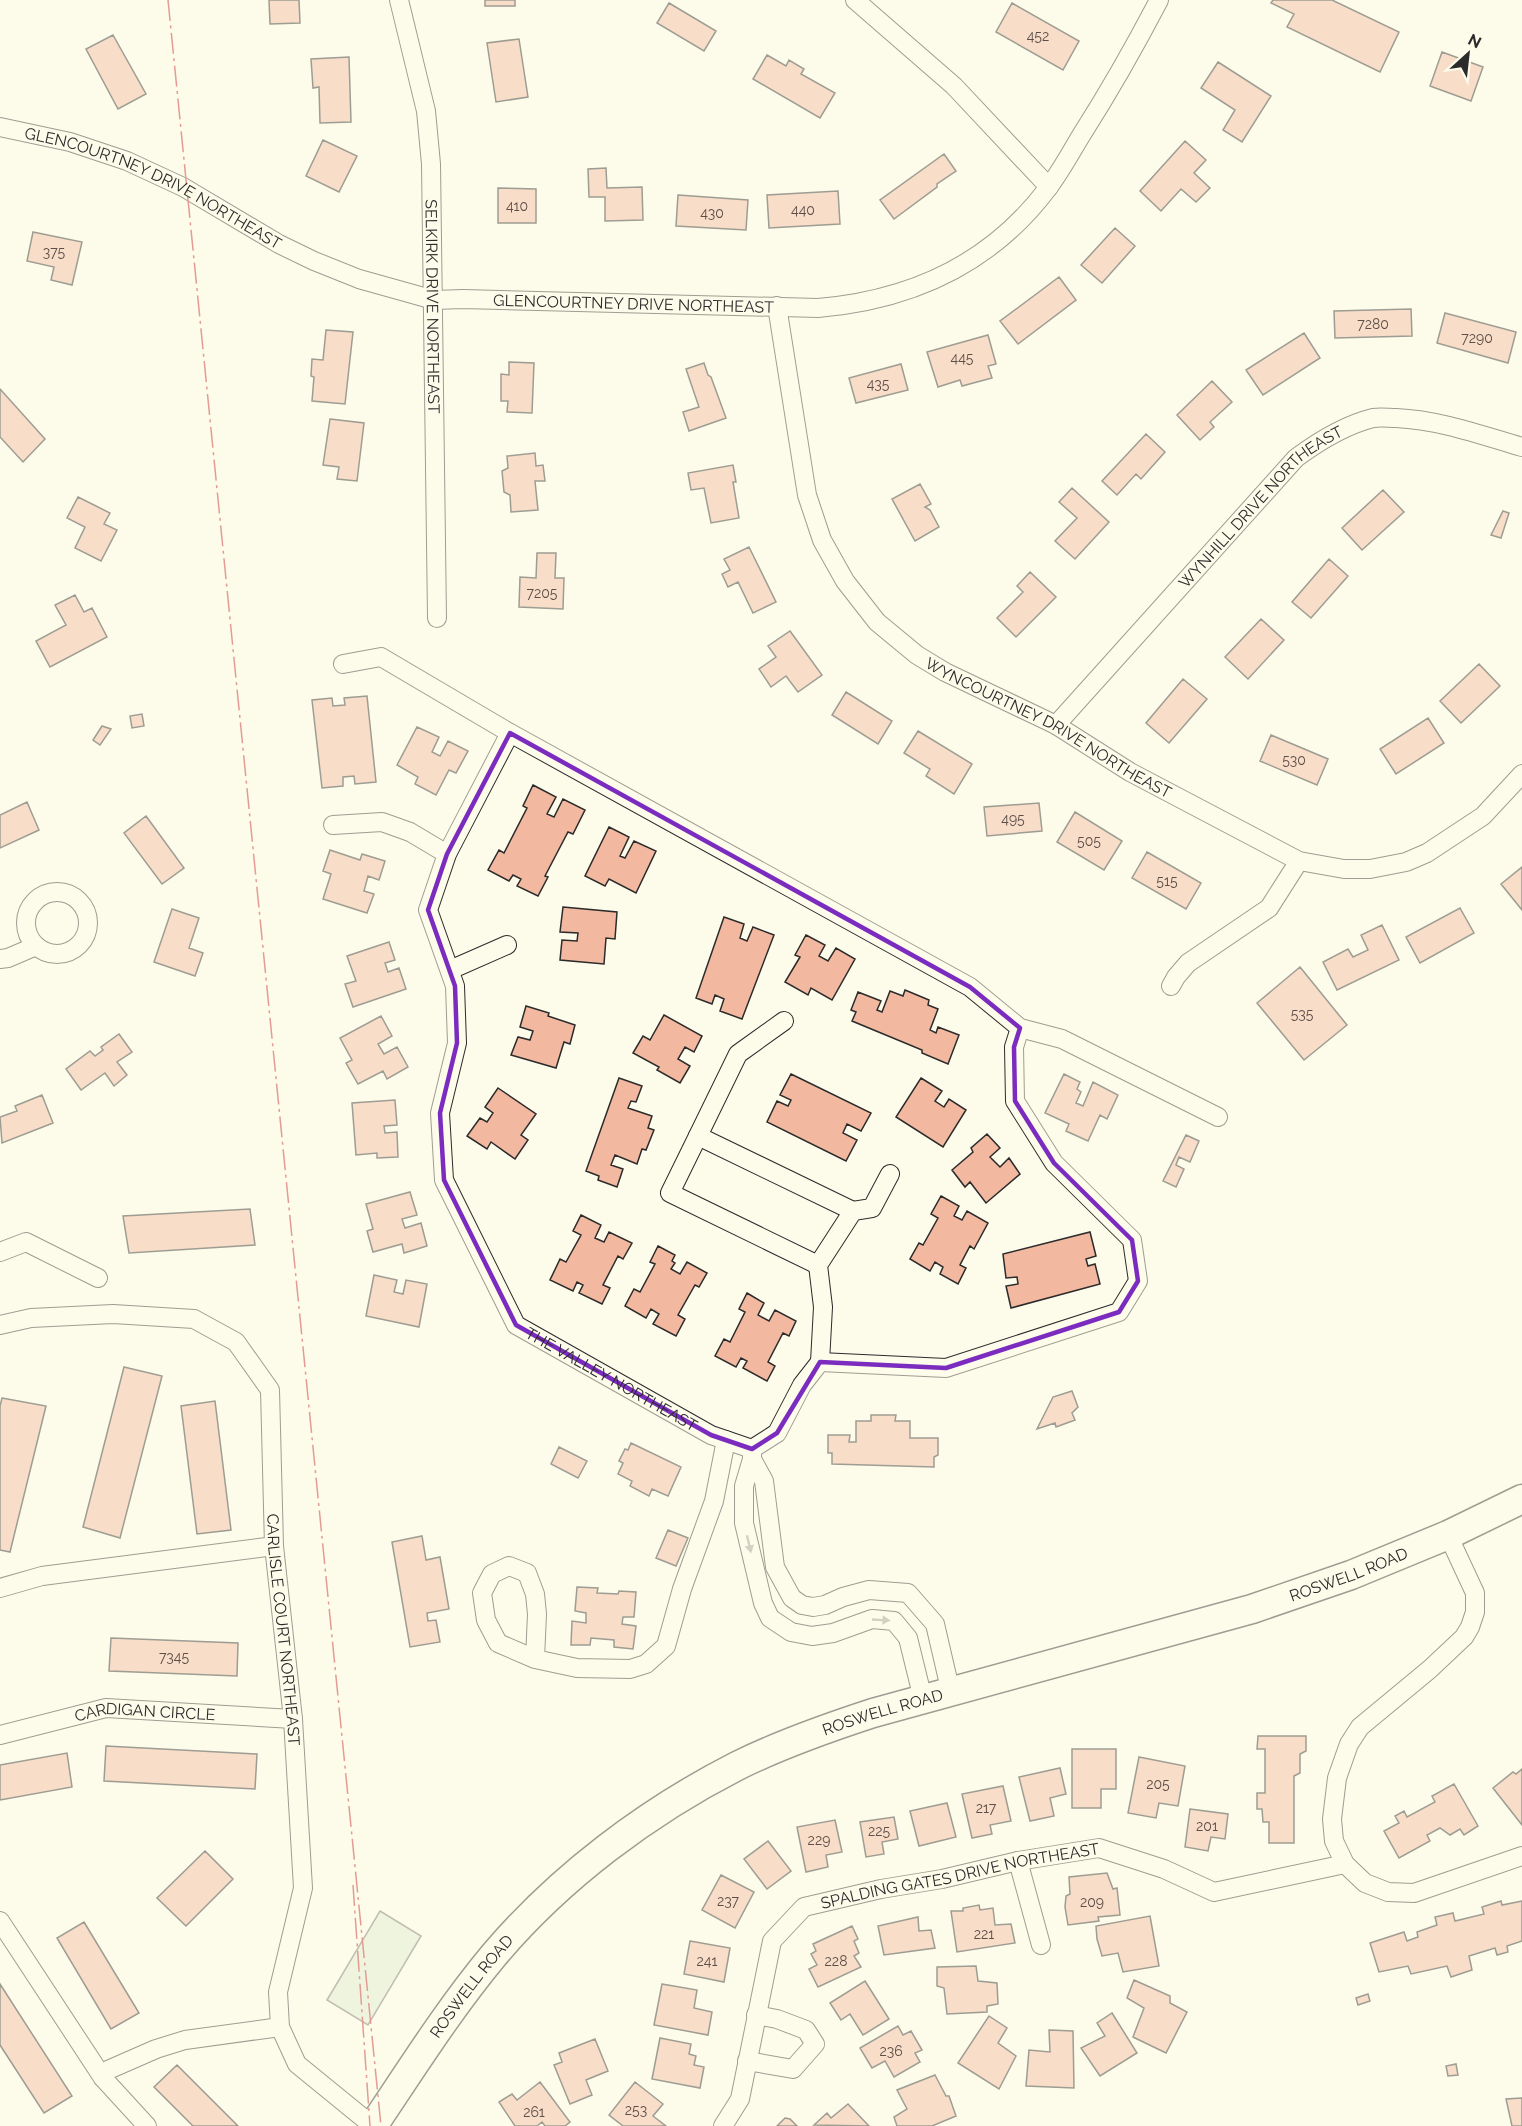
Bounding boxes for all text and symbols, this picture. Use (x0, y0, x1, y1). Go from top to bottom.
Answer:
north arrow (1438, 24, 1498, 84)
house number: 452 (1027, 28, 1049, 44)
text: N (1465, 30, 1484, 52)
street label: GLENCOURTNEY DRIVE NORTHEAST (23, 124, 285, 253)
house number: 410 (506, 198, 528, 214)
street label: SELKIRK DRIVE NORTHEAST (421, 199, 443, 414)
house number: 440 (791, 202, 815, 218)
house number: 430 (700, 205, 724, 221)
house number: 375 (43, 244, 66, 260)
street label: GLENCOURTNEY DRIVE NORTHEAST (493, 291, 774, 317)
house number: 7280 (1357, 316, 1389, 332)
house number: 7290 (1461, 330, 1493, 346)
house number: 445 (951, 350, 974, 366)
house number: 435 (867, 376, 890, 392)
street label: WYNHILL DRIVE NORTHEAST (1175, 422, 1346, 592)
house number: 7205 (527, 585, 558, 601)
street label: WYNCOURTNEY DRIVE NORTHEAST (922, 653, 1175, 802)
house number: 530 (1282, 752, 1306, 768)
house number: 495 (1001, 811, 1025, 827)
house number: 505 (1077, 833, 1101, 849)
house number: 515 (1156, 873, 1178, 889)
house number: 535 (1291, 1006, 1314, 1022)
street label: THE VALLEY NORTHEAST (522, 1323, 701, 1435)
street label: CARLISLE COURT NORTHEAST (263, 1513, 304, 1747)
one-way arrow (745, 1535, 754, 1554)
street label: ROSWELL ROAD (1287, 1544, 1411, 1605)
one-way arrow (871, 1615, 890, 1624)
house number: 7345 (159, 1649, 189, 1665)
street label: ROSWELL ROAD (820, 1685, 945, 1739)
street label: CARDIGAN CIRCLE (73, 1699, 216, 1726)
house number: 205 (1146, 1776, 1170, 1792)
house number: 217 (976, 1800, 997, 1816)
house number: 201 (1196, 1818, 1218, 1834)
house number: 225 (868, 1823, 890, 1839)
house number: 229 (808, 1832, 830, 1848)
street label: SPALDING GATES DRIVE NORTHEAST (819, 1839, 1101, 1913)
house number: 237 (717, 1893, 740, 1909)
house number: 209 (1080, 1894, 1104, 1910)
house number: 221 (974, 1926, 994, 1942)
street label: ROSWELL ROAD (426, 1931, 517, 2042)
house number: 241 (697, 1953, 717, 1969)
house number: 228 (825, 1953, 847, 1969)
house number: 236 (879, 2043, 903, 2059)
house number: 253 (625, 2102, 647, 2118)
house number: 261 (523, 2104, 545, 2120)

